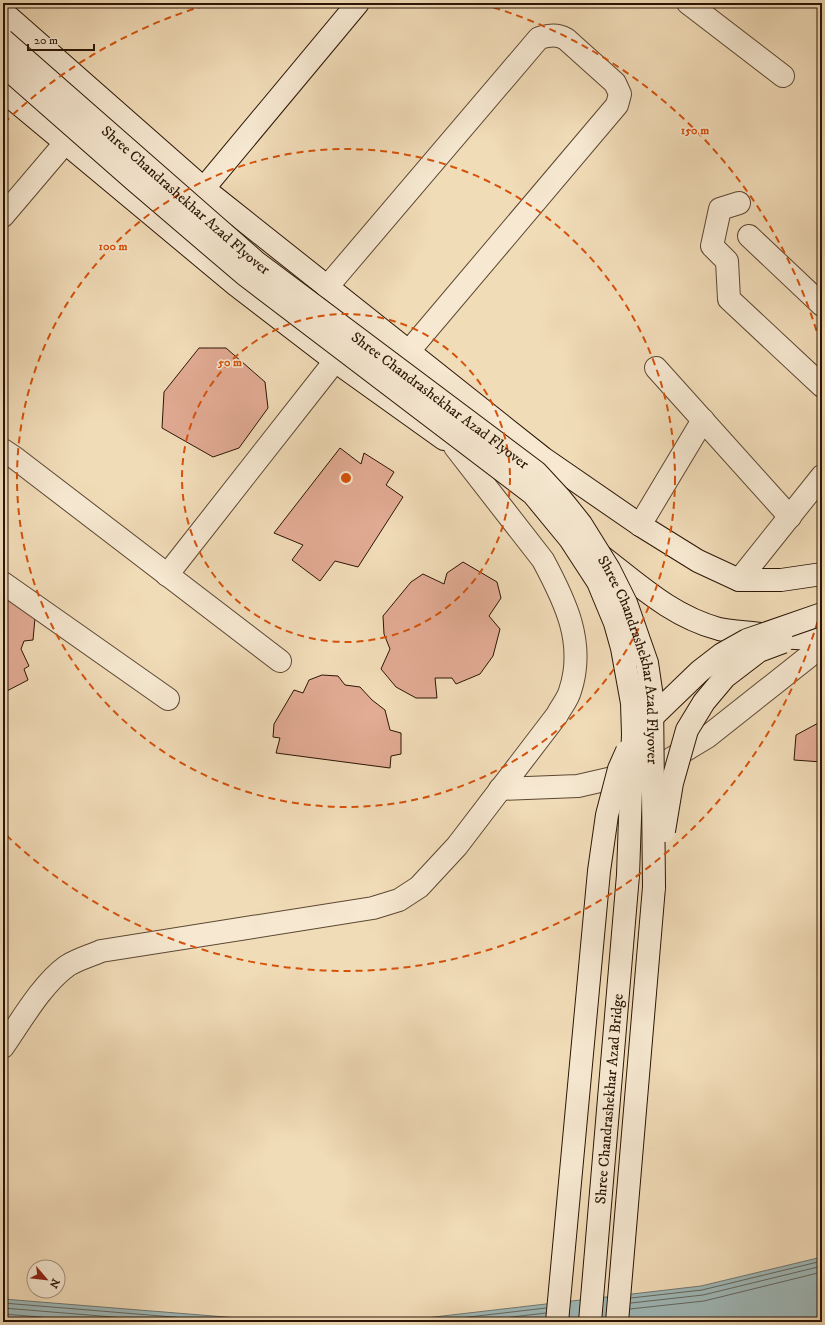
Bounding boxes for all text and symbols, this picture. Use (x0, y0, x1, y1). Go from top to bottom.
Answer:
scale bar (28, 26, 94, 52)
text: 20 m (34, 33, 58, 48)
street label: Shree Chandrashekhar Azad Flyover (97, 122, 274, 279)
text: 150 m (681, 123, 709, 138)
text: 100 m (99, 239, 127, 254)
street label: Shree Chandrashekhar Azad Flyover (347, 328, 533, 474)
text: 50 m (217, 355, 242, 370)
centre of rings (339, 471, 353, 485)
street label: Shree Chandrashekhar Azad Flyover (593, 552, 662, 765)
street label: Shree Chandrashekhar Azad Bridge (591, 993, 628, 1205)
north arrow (26, 1259, 66, 1299)
text: N (46, 1276, 62, 1290)

